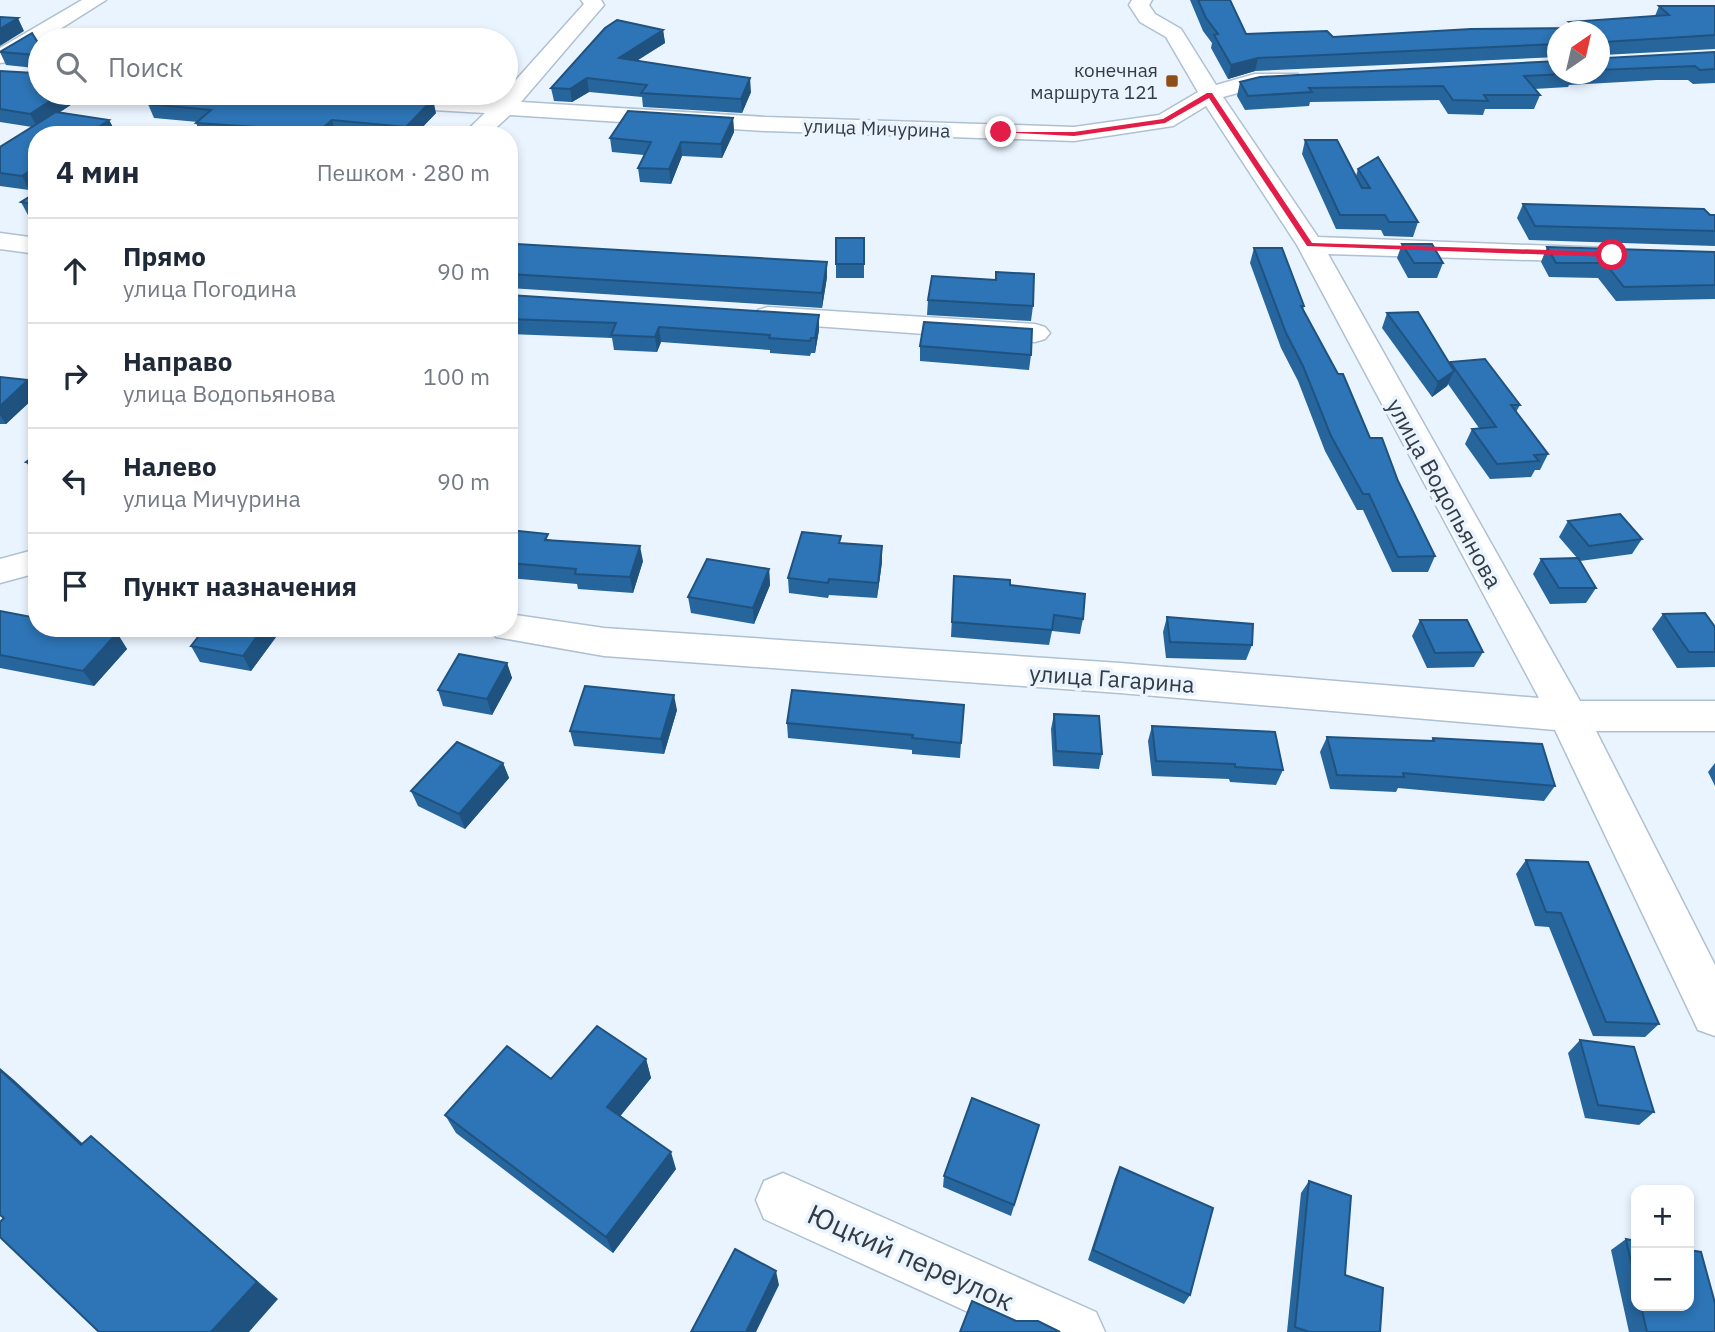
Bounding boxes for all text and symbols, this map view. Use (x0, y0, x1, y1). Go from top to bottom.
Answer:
north arrow (1547, 21, 1610, 84)
search box (28, 28, 518, 105)
icon: search (52, 48, 90, 86)
text: Поиск (108, 50, 183, 84)
place label: конечная маршрута 121 (1030, 58, 1158, 104)
marker: конечная маршрута 121 (1164, 73, 1180, 89)
street label: улица Мичурина (803, 113, 951, 143)
route end (985, 116, 1016, 147)
text: 4 мин (56, 152, 140, 191)
text: Пешком · 280 m (317, 157, 490, 187)
text: Прямо (123, 239, 206, 273)
route start (1596, 239, 1627, 270)
icon: ahead (56, 252, 94, 290)
text: 90 m (437, 256, 490, 286)
text: улица Погодина (123, 273, 296, 303)
text: Направо (123, 344, 232, 378)
icon: right (56, 357, 94, 395)
text: 100 m (423, 361, 490, 391)
text: улица Водопьянова (123, 378, 335, 408)
street label: улица Водопьянова (1380, 393, 1510, 593)
text: Налево (123, 449, 217, 483)
icon: left (56, 462, 94, 500)
text: 90 m (437, 466, 490, 496)
text: улица Мичурина (123, 483, 301, 513)
icon: arrive (56, 567, 94, 605)
text: Пункт назначения (123, 569, 357, 603)
street label: улица Гагарина (1028, 657, 1196, 699)
map controls (1631, 1185, 1694, 1311)
button: + (1631, 1185, 1694, 1248)
street label: Юцкий переулок (802, 1195, 1020, 1319)
button: − (1631, 1248, 1694, 1311)

